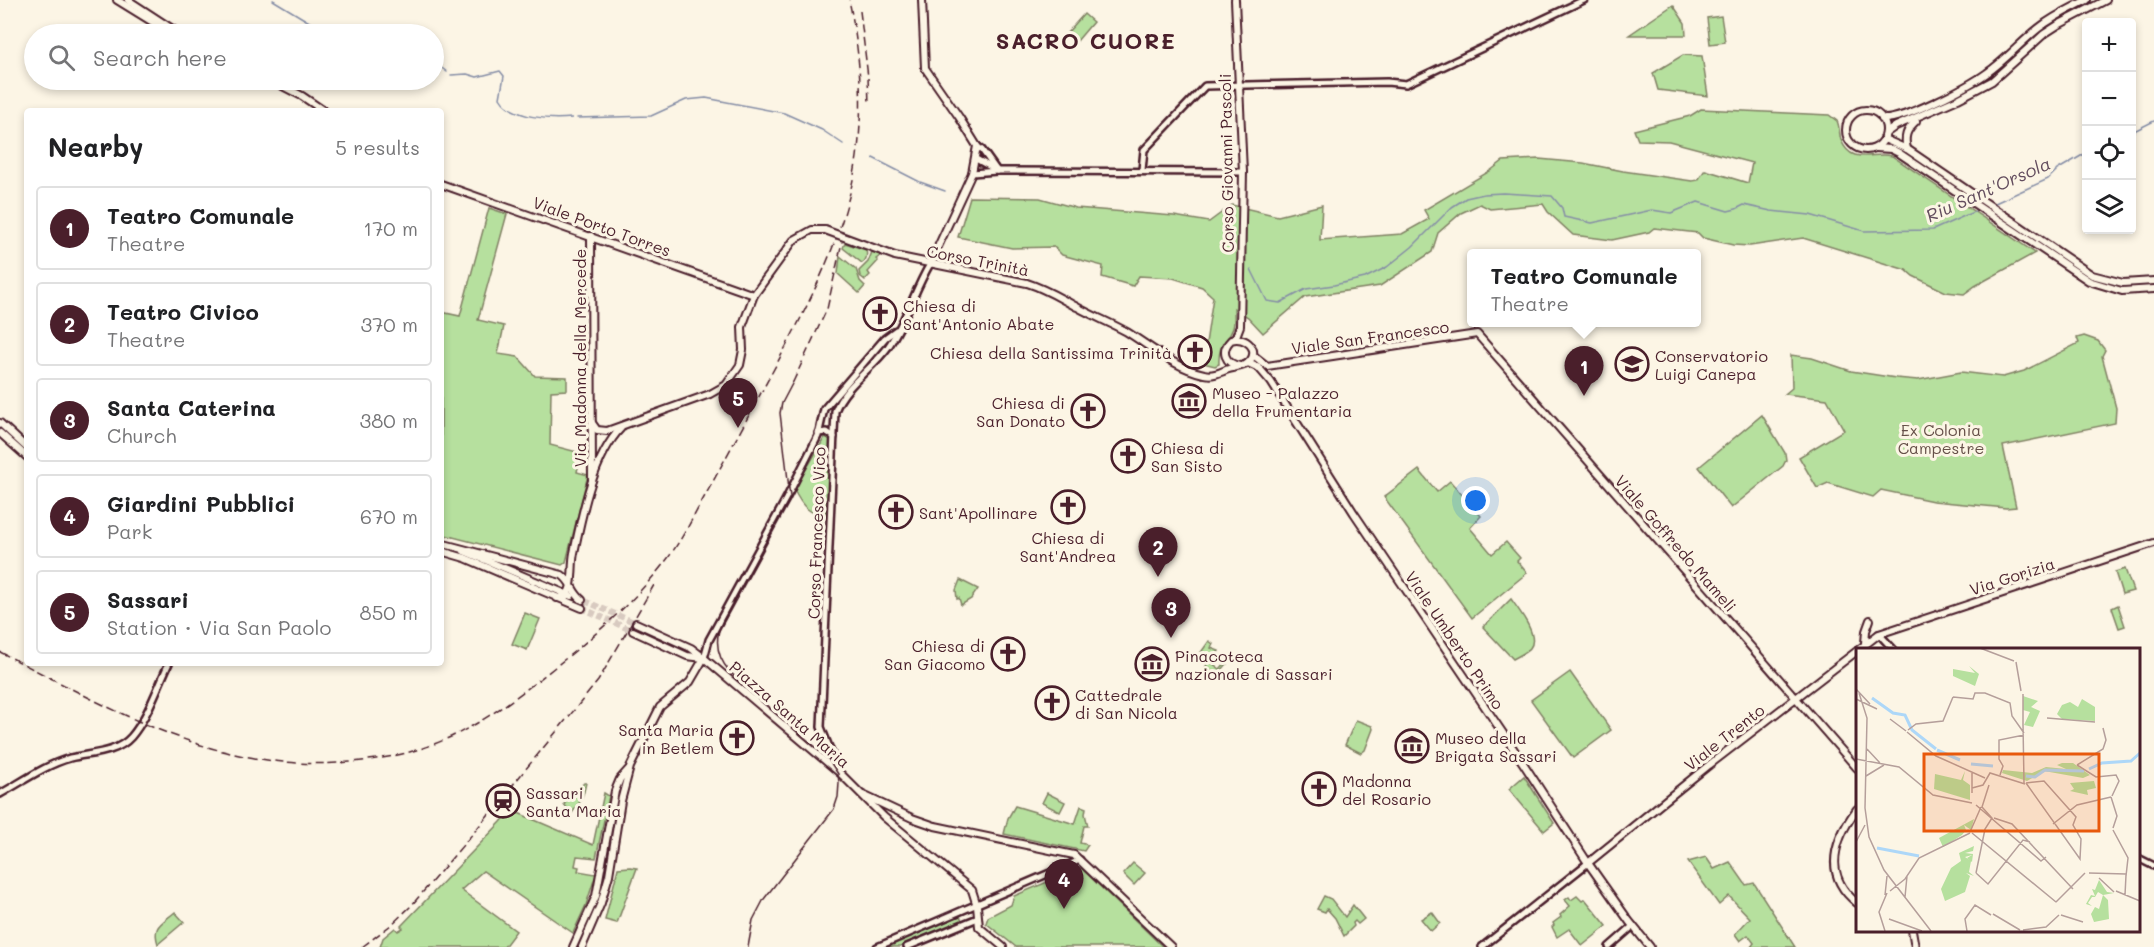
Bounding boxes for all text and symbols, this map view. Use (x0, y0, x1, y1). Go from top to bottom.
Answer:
map controls (2082, 18, 2136, 234)
button: + (2082, 18, 2136, 72)
search box (24, 24, 444, 90)
district label: SACRO CUORE (996, 26, 1176, 55)
icon: search (45, 41, 78, 74)
text: Search here (93, 43, 227, 72)
button: − (2082, 72, 2136, 126)
street label: Corso Giovanni Pascoli (1214, 73, 1238, 253)
button: locate (2082, 126, 2136, 180)
text: Nearby (48, 130, 143, 164)
text: 5 results (335, 134, 420, 160)
water label: Riu Sant'Orsola (1922, 151, 2054, 227)
button: layers (2082, 180, 2136, 234)
street label: Viale Porto Torres (530, 191, 674, 261)
text: Teatro Comunale (107, 201, 294, 230)
text: 1 (65, 215, 74, 241)
text: 170 m (363, 215, 418, 241)
text: Theatre (107, 230, 185, 256)
street label: Corso Trinità (925, 240, 1031, 280)
street label: Via Madonna della Mercede (569, 249, 590, 467)
popup (1467, 249, 1701, 327)
text: Teatro Comunale (1490, 261, 1678, 290)
text: Theatre (1490, 290, 1569, 316)
place label: Chiesa di Sant'Antonio Abate (903, 295, 1054, 334)
church icon: Chiesa di Sant'Antonio Abate (862, 296, 898, 332)
text: Teatro Civico (107, 297, 259, 326)
text: 2 (64, 311, 75, 337)
text: 370 m (360, 311, 418, 337)
street label: Viale San Francesco (1290, 316, 1450, 358)
text: Theatre (107, 326, 185, 352)
church icon: Chiesa della Santissima Trinità (1177, 334, 1213, 370)
place label: Chiesa della Santissima Trinità (930, 342, 1172, 363)
place label: Conservatorio Luigi Canepa (1655, 345, 1768, 384)
pin: 1 (1564, 346, 1604, 396)
school or university icon: Conservatorio Luigi Canepa (1614, 346, 1650, 382)
pin: 5 (718, 378, 758, 428)
place label: Museo - Palazzo della Frumentaria (1212, 382, 1352, 421)
museum icon: Museo - Palazzo della Frumentaria (1171, 383, 1207, 419)
place label: Chiesa di San Donato (976, 392, 1065, 431)
text: Santa Caterina (107, 393, 276, 422)
church icon: Chiesa di San Donato (1070, 393, 1106, 429)
text: 3 (64, 407, 76, 433)
text: 380 m (360, 407, 418, 433)
park label: Ex Colonia Campestre (1898, 419, 1984, 458)
text: Church (107, 422, 177, 448)
place label: Chiesa di San Sisto (1151, 437, 1224, 476)
church icon: Chiesa di San Sisto (1110, 438, 1146, 474)
street label: Corso Francesco Vico (802, 447, 830, 619)
street label: Viale Goffredo Mameli (1611, 470, 1741, 616)
your location (1461, 486, 1490, 515)
text: Giardini Pubblici (107, 489, 295, 518)
church icon: Chiesa di Sant'Andrea (1050, 489, 1086, 525)
church icon: Sant'Apollinare (878, 494, 914, 530)
place label: Sant'Apollinare (919, 502, 1038, 523)
text: 4 (63, 503, 76, 529)
text: 670 m (360, 503, 418, 529)
text: Park (107, 518, 152, 544)
place label: Chiesa di Sant'Andrea (1020, 527, 1116, 566)
pin: 2 (1138, 528, 1178, 577)
street label: Via Gorizia (1967, 552, 2057, 600)
street label: Viale Umberto Primo (1401, 567, 1509, 713)
text: Sassari (107, 585, 189, 614)
pin: 3 (1152, 588, 1190, 638)
text: 5 (64, 599, 75, 625)
text: 850 m (360, 599, 418, 625)
text: Station · Via San Paolo (107, 614, 331, 640)
place label: Chiesa di San Giacomo (884, 635, 985, 674)
church icon: Chiesa di San Giacomo (990, 636, 1026, 672)
place label: Pinacoteca nazionale di Sassari (1175, 645, 1333, 684)
museum icon: Pinacoteca nazionale di Sassari (1134, 646, 1170, 682)
inset map (1856, 648, 2139, 932)
street label: Piazza Santa Maria (725, 656, 855, 772)
place label: Cattedrale di San Nicola (1075, 684, 1178, 723)
church icon: Cattedrale di San Nicola (1034, 685, 1070, 721)
street label: Viale Trento (1680, 699, 1768, 775)
place label: Santa Maria in Betlem (618, 719, 714, 758)
church icon: Santa Maria in Betlem (719, 720, 755, 756)
place label: Museo della Brigata Sassari (1435, 727, 1557, 766)
museum icon: Museo della Brigata Sassari (1394, 728, 1430, 764)
place label: Madonna del Rosario (1342, 770, 1431, 809)
church icon: Madonna del Rosario (1301, 771, 1337, 807)
place label: Sassari Santa Maria (526, 782, 622, 821)
station icon: Sassari Santa Maria (485, 783, 521, 819)
pin: 4 (1044, 860, 1084, 909)

